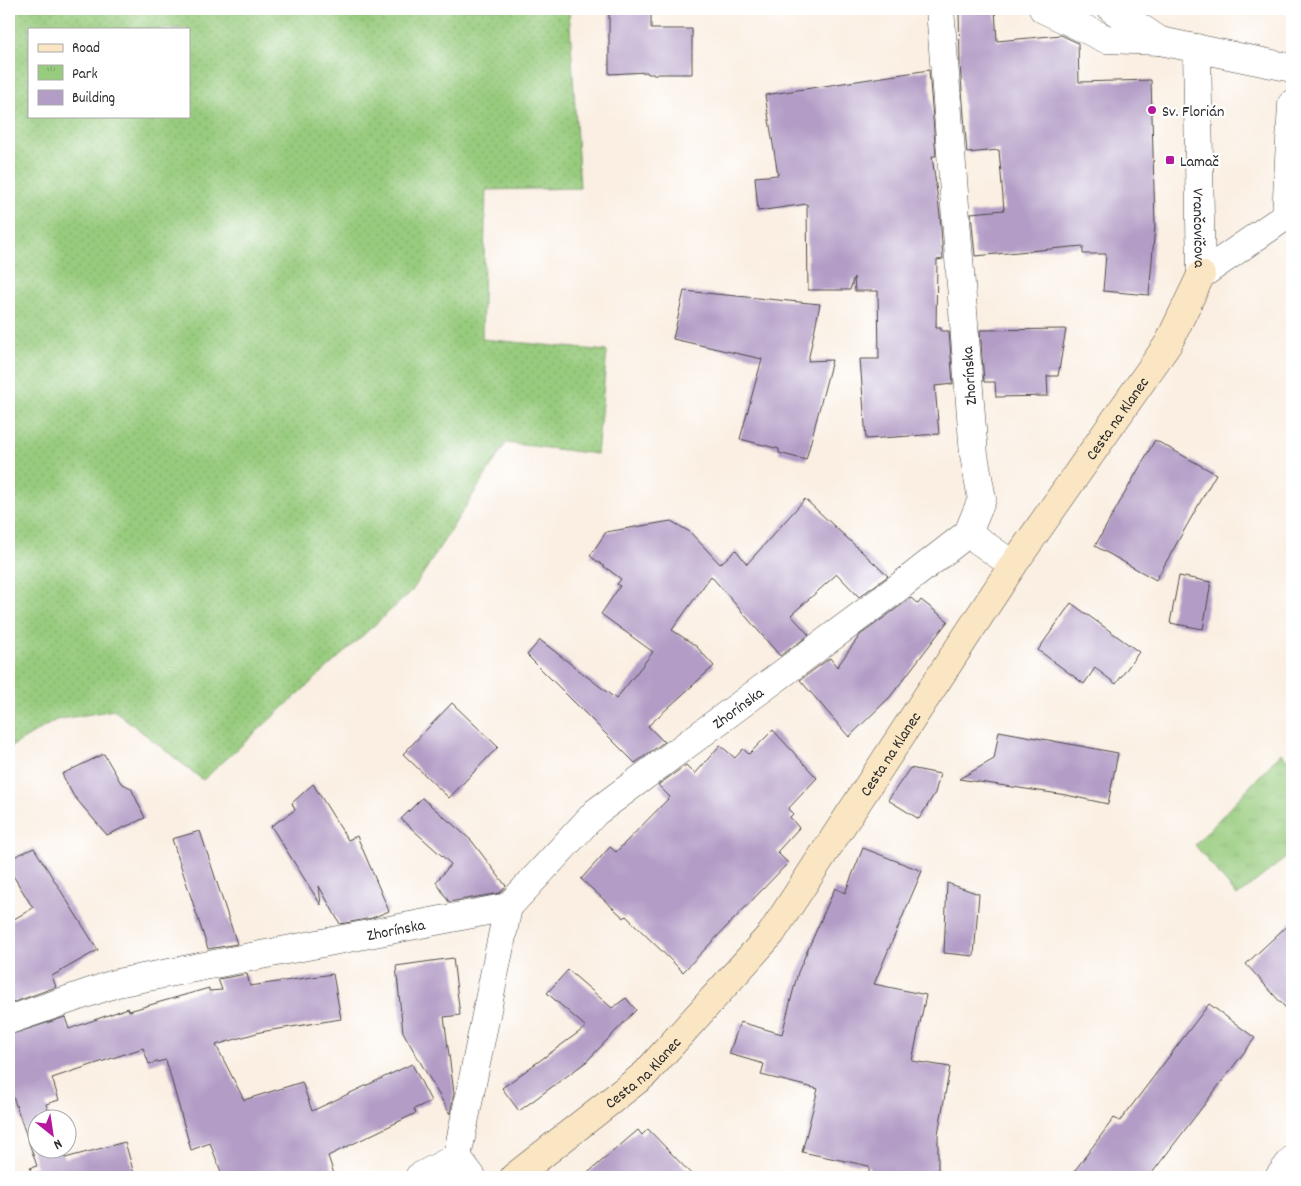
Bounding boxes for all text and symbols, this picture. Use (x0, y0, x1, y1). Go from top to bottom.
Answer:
legend (28, 28, 190, 118)
text: Road (72, 38, 100, 60)
text: Park (72, 64, 98, 86)
text: Building (72, 88, 115, 110)
place label: Sv. Florián (1162, 101, 1224, 124)
marker: Sv. Florián (1146, 104, 1158, 116)
place label: Lamač (1180, 151, 1219, 174)
marker: Lamač (1164, 154, 1176, 166)
street label: Vrančovičova (1185, 188, 1210, 268)
street label: Zhorínska (957, 345, 984, 406)
street label: Cesta na Klanec (1081, 373, 1156, 466)
street label: Zhorínska (708, 682, 770, 736)
street label: Cesta na Klanec (855, 708, 928, 802)
street label: Zhorínska (365, 914, 428, 948)
street label: Cesta na Klanec (601, 1032, 687, 1115)
north arrow (28, 1108, 78, 1158)
text: N (49, 1133, 65, 1154)

